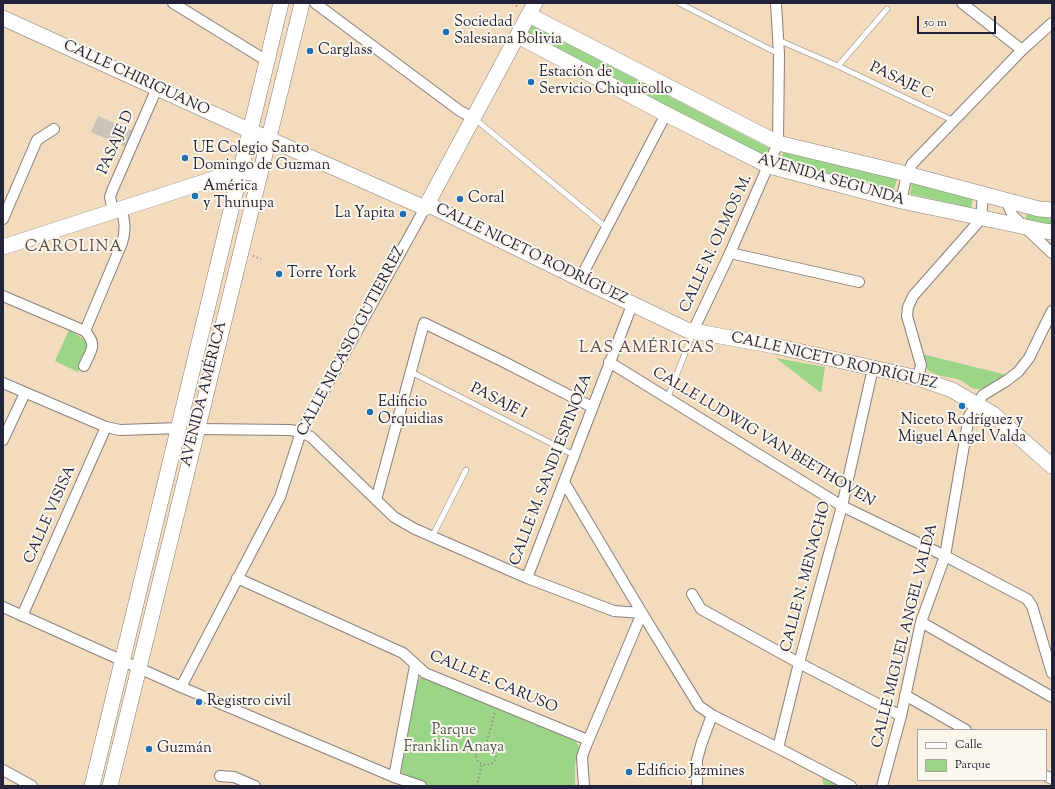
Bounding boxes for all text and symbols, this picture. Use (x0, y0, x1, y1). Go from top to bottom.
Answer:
scale bar (919, 8, 998, 34)
place label: Sociedad Salesiana Bolivia (454, 14, 562, 49)
text: 50 m (924, 14, 947, 32)
marker: Sociedad Salesiana Bolivia (441, 27, 451, 37)
street label: CALLE CHIRIGUANO (60, 37, 212, 121)
place label: Carglass (318, 42, 372, 60)
marker: Carglass (305, 46, 315, 56)
street label: PASAJE C (866, 59, 936, 105)
place label: Estación de Servicio Chiquicollo (539, 64, 672, 99)
marker: Estación de Servicio Chiquicollo (526, 77, 536, 87)
street label: PASAJE D (95, 108, 139, 178)
place label: UE Colegio Santo Domingo de Guzman (193, 140, 330, 175)
street label: AVENIDA SEGUNDA (755, 151, 907, 211)
marker: UE Colegio Santo Domingo de Guzman (180, 153, 190, 163)
street label: CALLE N. OLMOS M. (677, 172, 757, 316)
place label: América y Thunupa (203, 178, 274, 213)
place label: Coral (468, 190, 505, 208)
marker: América y Thunupa (190, 191, 200, 201)
marker: Coral (455, 194, 465, 204)
street label: CALLE NICETO RODRÍGUEZ (432, 201, 630, 309)
place label: La Yapita (335, 205, 395, 223)
marker: La Yapita (398, 209, 408, 219)
district label: CAROLINA (25, 238, 123, 258)
street label: CALLE NICASIO GUTIERREZ (294, 244, 410, 440)
place label: Torre York (287, 265, 357, 283)
marker: Torre York (274, 269, 284, 279)
street label: AVENIDA AMÉRICA (178, 320, 232, 468)
street label: CALLE NICETO RODRÍGUEZ (729, 329, 939, 395)
district label: LAS AMÉRICAS (579, 339, 715, 359)
street label: CALLE LUDWIG VAN BEETHOVEN (649, 364, 877, 512)
street label: CALLE M. SANDI ESPINOZA (507, 371, 597, 569)
street label: PASAJE I (467, 380, 529, 424)
place label: Edificio Orquidias (378, 394, 443, 429)
marker: Niceto Rodríguez y Miguel Angel Valda (957, 401, 967, 411)
marker: Edificio Orquidias (365, 407, 375, 417)
place label: Niceto Rodríguez y Miguel Angel Valda (898, 412, 1026, 447)
street label: CALLE VISISA (21, 463, 81, 567)
street label: CALLE N. MENACHO (778, 500, 836, 654)
street label: CALLE MIGUEL ANGEL VALDA (869, 522, 943, 750)
street label: CALLE E. CARUSO (426, 648, 560, 718)
place label: Registro civil (207, 693, 291, 711)
marker: Registro civil (194, 697, 204, 707)
park label: Parque Franklin Anaya (404, 722, 504, 757)
legend (917, 729, 1047, 781)
text: Calle (955, 736, 982, 754)
place label: Guzmán (157, 740, 212, 758)
marker: Guzmán (144, 744, 154, 754)
text: Parque (955, 756, 991, 774)
place label: Edificio Jazmines (637, 763, 744, 781)
marker: Edificio Jazmines (624, 767, 634, 777)

